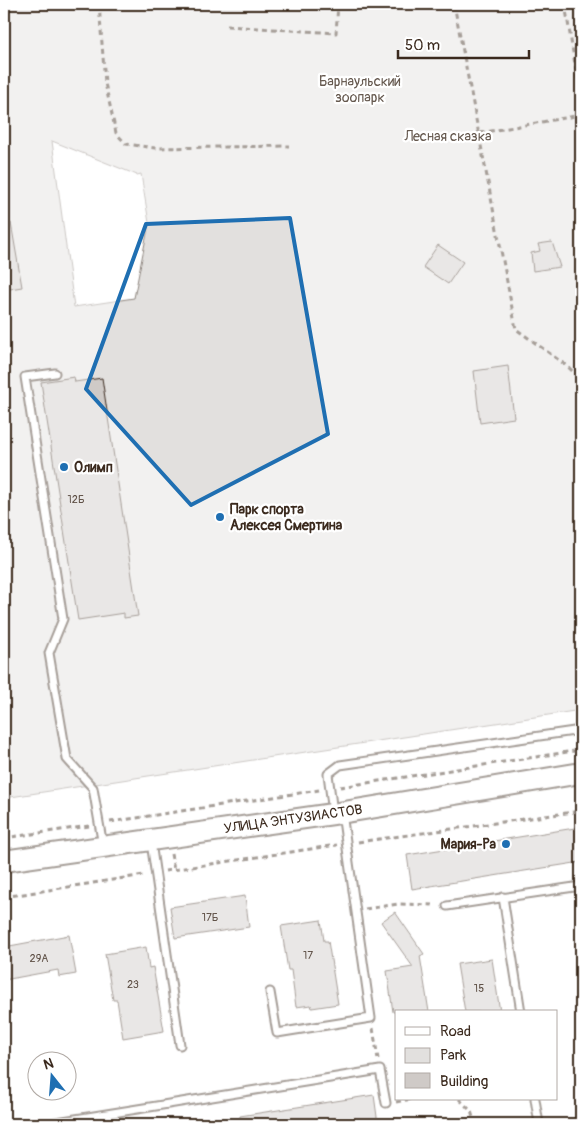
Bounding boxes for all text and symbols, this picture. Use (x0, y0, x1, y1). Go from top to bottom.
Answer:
scale bar (398, 28, 529, 60)
text: 50 m (405, 36, 440, 55)
park label: Барнаульский зоопарк (319, 73, 401, 106)
park label: Лесная сказка (404, 128, 491, 145)
place label: Олимп (74, 459, 113, 476)
marker: Олимп (58, 461, 70, 473)
house number: 12Б (67, 493, 85, 506)
place label: Парк спорта Алексея Смертина (230, 501, 343, 534)
marker: Парк спорта Алексея Смертина (214, 511, 226, 523)
street label: УЛИЦА ЭНТУЗИАСТОВ (223, 801, 363, 837)
place label: Мария-Ра (441, 836, 496, 853)
marker: Мария-Ра (500, 838, 512, 850)
house number: 17Б (202, 911, 218, 924)
house number: 17 (303, 949, 313, 962)
house number: 29А (30, 952, 48, 965)
house number: 23 (127, 978, 139, 991)
house number: 15 (474, 982, 484, 995)
legend (395, 1010, 558, 1100)
text: Road (440, 1022, 471, 1041)
text: Park (440, 1046, 467, 1065)
north arrow (28, 1050, 78, 1100)
text: N (41, 1055, 55, 1074)
text: Building (440, 1072, 488, 1091)

